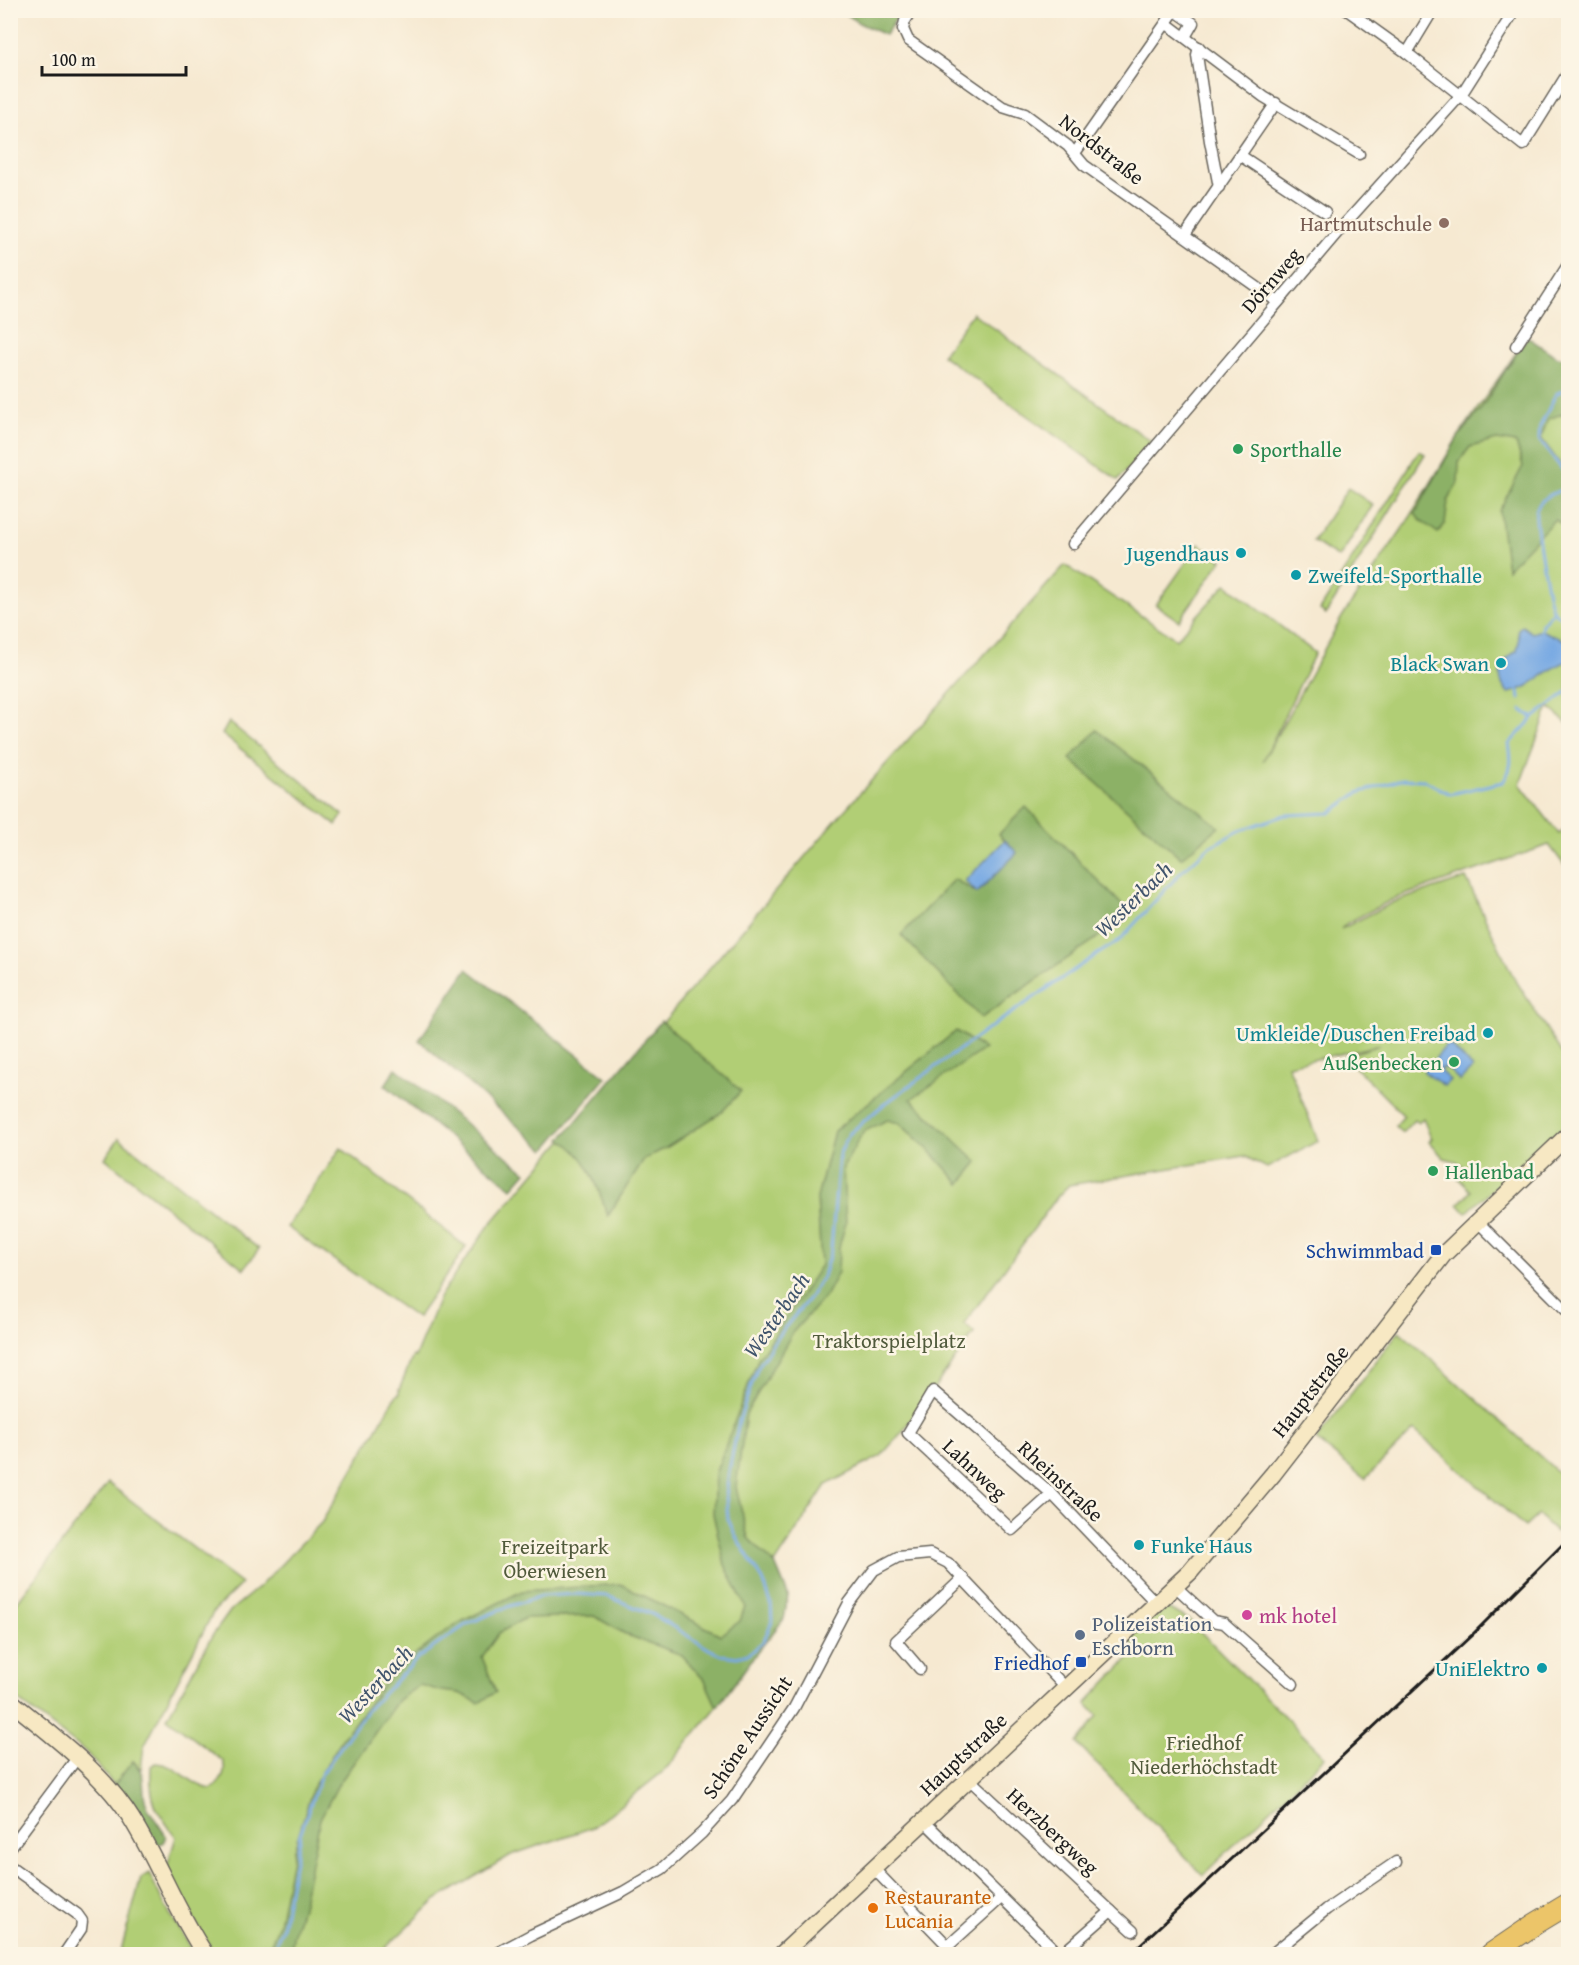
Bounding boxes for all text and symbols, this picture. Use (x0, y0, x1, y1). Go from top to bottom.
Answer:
scale bar (42, 39, 186, 77)
text: 100 m (51, 46, 96, 73)
street label: Nordstraße (1053, 106, 1151, 192)
place label: Hartmutschule (1300, 208, 1432, 239)
marker: Hartmutschule (1437, 216, 1451, 230)
street label: Dörnweg (1233, 240, 1309, 320)
place label: Sporthalle (1250, 434, 1342, 465)
marker: Sporthalle (1231, 442, 1245, 456)
place label: Jugendhaus (1123, 538, 1229, 569)
marker: Jugendhaus (1234, 546, 1248, 560)
place label: Zweifeld-Sporthalle (1308, 560, 1482, 591)
marker: Zweifeld-Sporthalle (1289, 568, 1303, 582)
place label: Black Swan (1390, 648, 1489, 679)
marker: Black Swan (1494, 656, 1508, 670)
water label: Westerbach (1087, 854, 1179, 944)
place label: Umkleide/Duschen Freibad (1236, 1018, 1477, 1049)
marker: Umkleide/Duschen Freibad (1481, 1026, 1495, 1040)
place label: Außenbecken (1322, 1047, 1442, 1078)
marker: Außenbecken (1447, 1055, 1461, 1069)
place label: Hallenbad (1445, 1156, 1535, 1187)
marker: Hallenbad (1426, 1164, 1440, 1178)
place label: Schwimmbad (1306, 1235, 1425, 1266)
marker: Schwimmbad (1429, 1243, 1443, 1257)
water label: Westerbach (735, 1266, 817, 1364)
park label: Traktorspielplatz (813, 1325, 965, 1356)
street label: Hauptstraße (1264, 1338, 1356, 1444)
street label: Lahnweg (936, 1431, 1015, 1507)
street label: Rheinstraße (1011, 1433, 1111, 1529)
place label: Funke Haus (1151, 1530, 1253, 1561)
park label: Freizeitpark Oberwiesen (501, 1531, 609, 1586)
marker: Funke Haus (1132, 1538, 1146, 1552)
place label: mk hotel (1259, 1600, 1337, 1631)
place label: Polizeistation Eschborn (1092, 1608, 1212, 1663)
marker: mk hotel (1240, 1608, 1254, 1622)
marker: Polizeistation Eschborn (1073, 1628, 1087, 1642)
water label: Westerbach (330, 1637, 420, 1731)
place label: Friedhof (994, 1647, 1071, 1678)
place label: UniElektro (1435, 1653, 1530, 1684)
marker: Friedhof (1074, 1655, 1088, 1669)
marker: UniElektro (1535, 1661, 1549, 1675)
street label: Schöne Aussicht (694, 1669, 800, 1805)
street label: Hauptstraße (912, 1705, 1014, 1803)
park label: Friedhof Niederhöchstadt (1131, 1727, 1278, 1782)
street label: Herzbergweg (1000, 1780, 1106, 1882)
place label: Restaurante Lucania (885, 1881, 992, 1936)
marker: Restaurante Lucania (866, 1901, 880, 1915)

